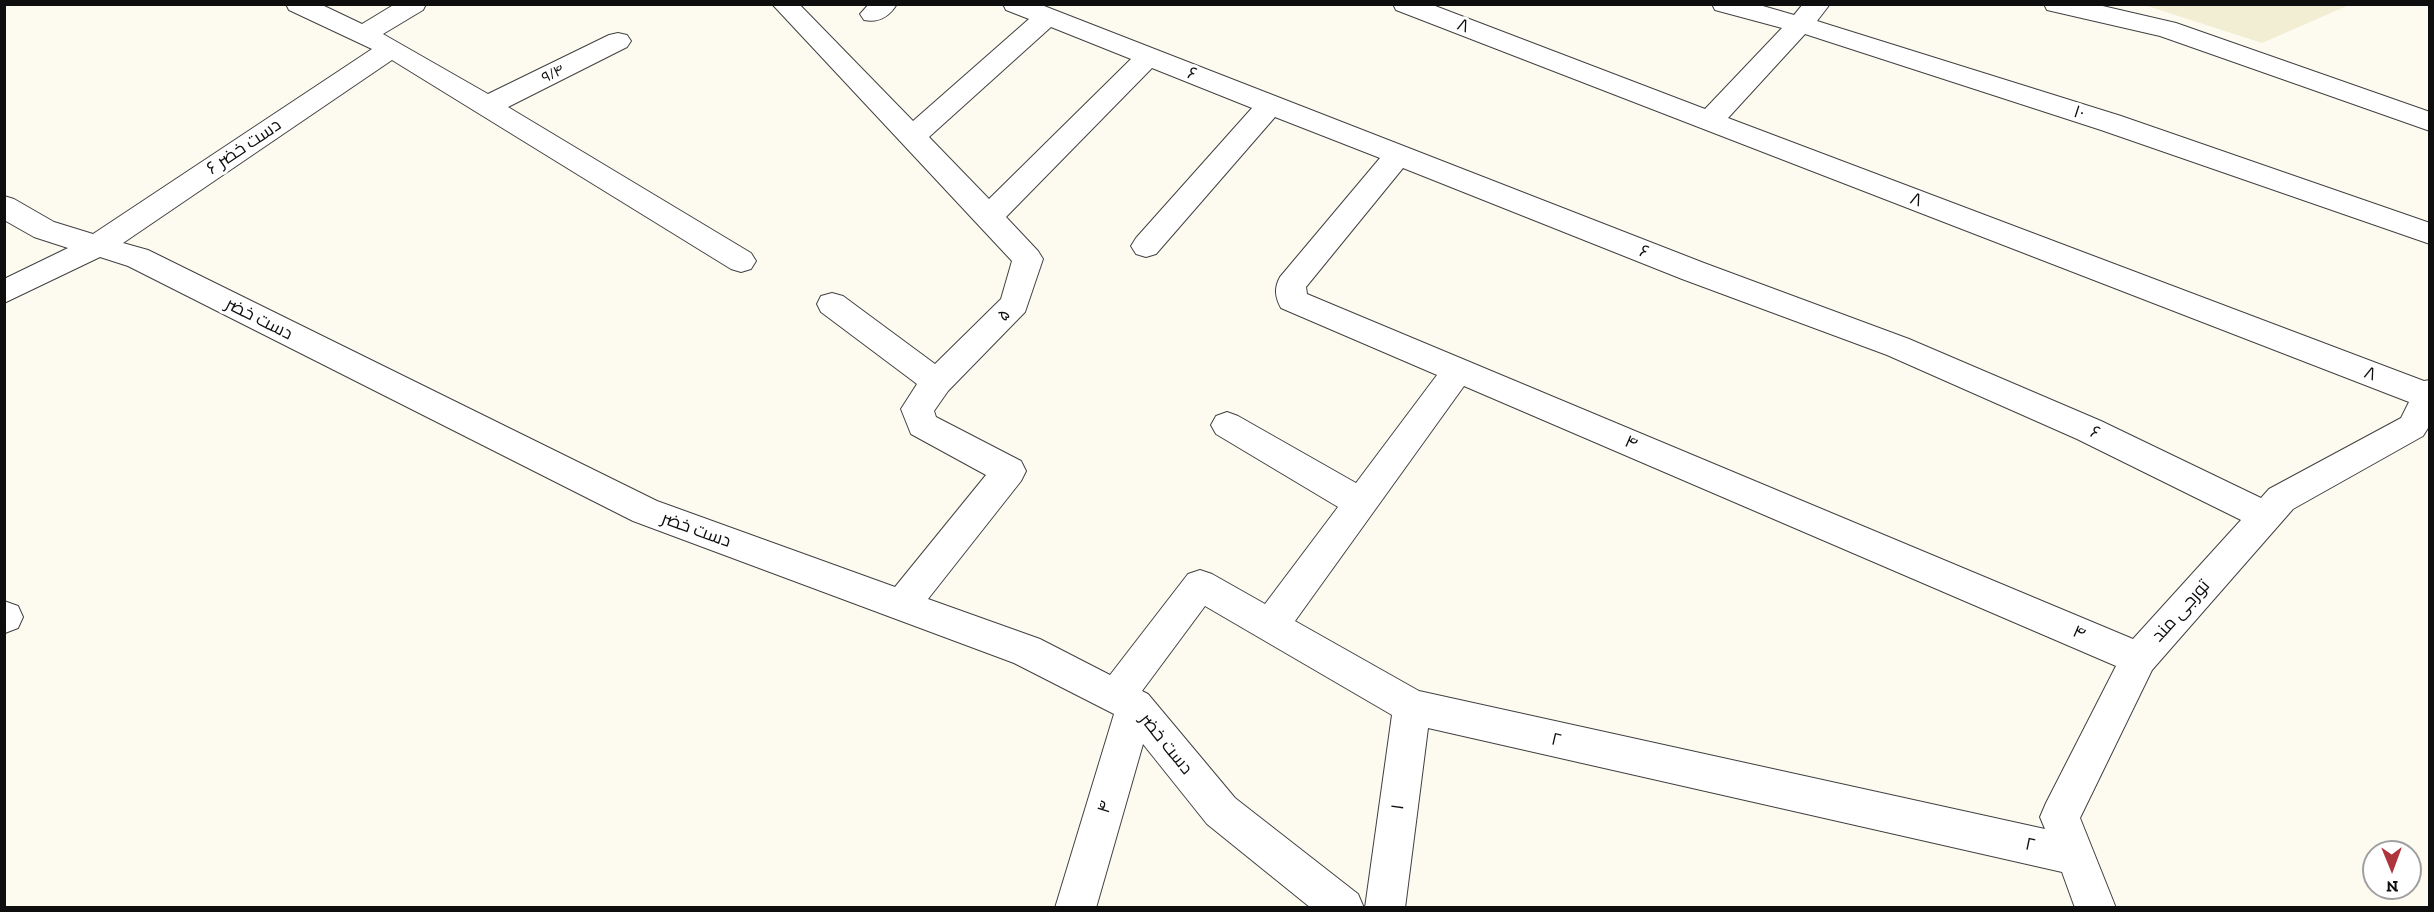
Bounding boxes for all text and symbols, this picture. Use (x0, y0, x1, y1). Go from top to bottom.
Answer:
street label: ۸ (1454, 14, 1472, 38)
street label: ۹/۴ (539, 61, 567, 87)
street label: ۶ (1184, 62, 1200, 86)
street label: ۱۰ (2071, 101, 2087, 125)
street label: دست خضر ۶ (203, 114, 285, 180)
street label: ۸ (1907, 188, 1925, 212)
street label: ۶ (1636, 240, 1652, 264)
street label: دست خضر (222, 293, 296, 345)
street label: ۵ (993, 304, 1015, 326)
street label: ۸ (2361, 362, 2379, 386)
street label: ۶ (2087, 421, 2103, 445)
street label: ۴ (1621, 431, 1641, 455)
street label: دست خضر (658, 507, 734, 553)
street label: تورجی مند (2147, 575, 2215, 647)
street label: ۴ (2069, 621, 2089, 645)
street label: دست خضر (1135, 709, 1197, 779)
street label: ۲ (1549, 728, 1563, 752)
street label: ۴ (1093, 798, 1117, 816)
street label: ۱ (1387, 803, 1409, 811)
street label: ۲ (2023, 833, 2037, 857)
north arrow (2362, 840, 2422, 900)
text: N (2386, 877, 2399, 896)

